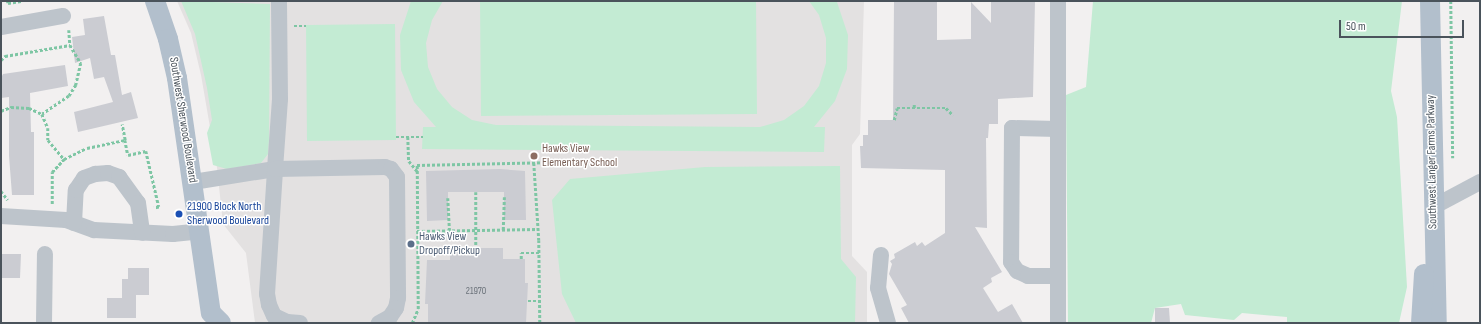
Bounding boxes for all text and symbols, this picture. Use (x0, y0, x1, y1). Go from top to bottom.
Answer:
scale bar (1341, 12, 1466, 38)
text: 50 m (1346, 19, 1366, 34)
street label: Southwest Sherwood Boulevard (166, 56, 200, 184)
street label: Southwest Langer Farms Parkway (1424, 95, 1440, 229)
place label: Hawks View Elementary School (542, 142, 617, 170)
marker: Hawks View Elementary School (529, 151, 539, 161)
place label: 21900 Block North Sherwood Boulevard (187, 200, 269, 228)
marker: 21900 Block North Sherwood Boulevard (174, 209, 184, 219)
place label: Hawks View Dropoff/Pickup (419, 230, 480, 258)
marker: Hawks View Dropoff/Pickup (406, 239, 416, 249)
house number: 21970 (466, 286, 486, 298)

